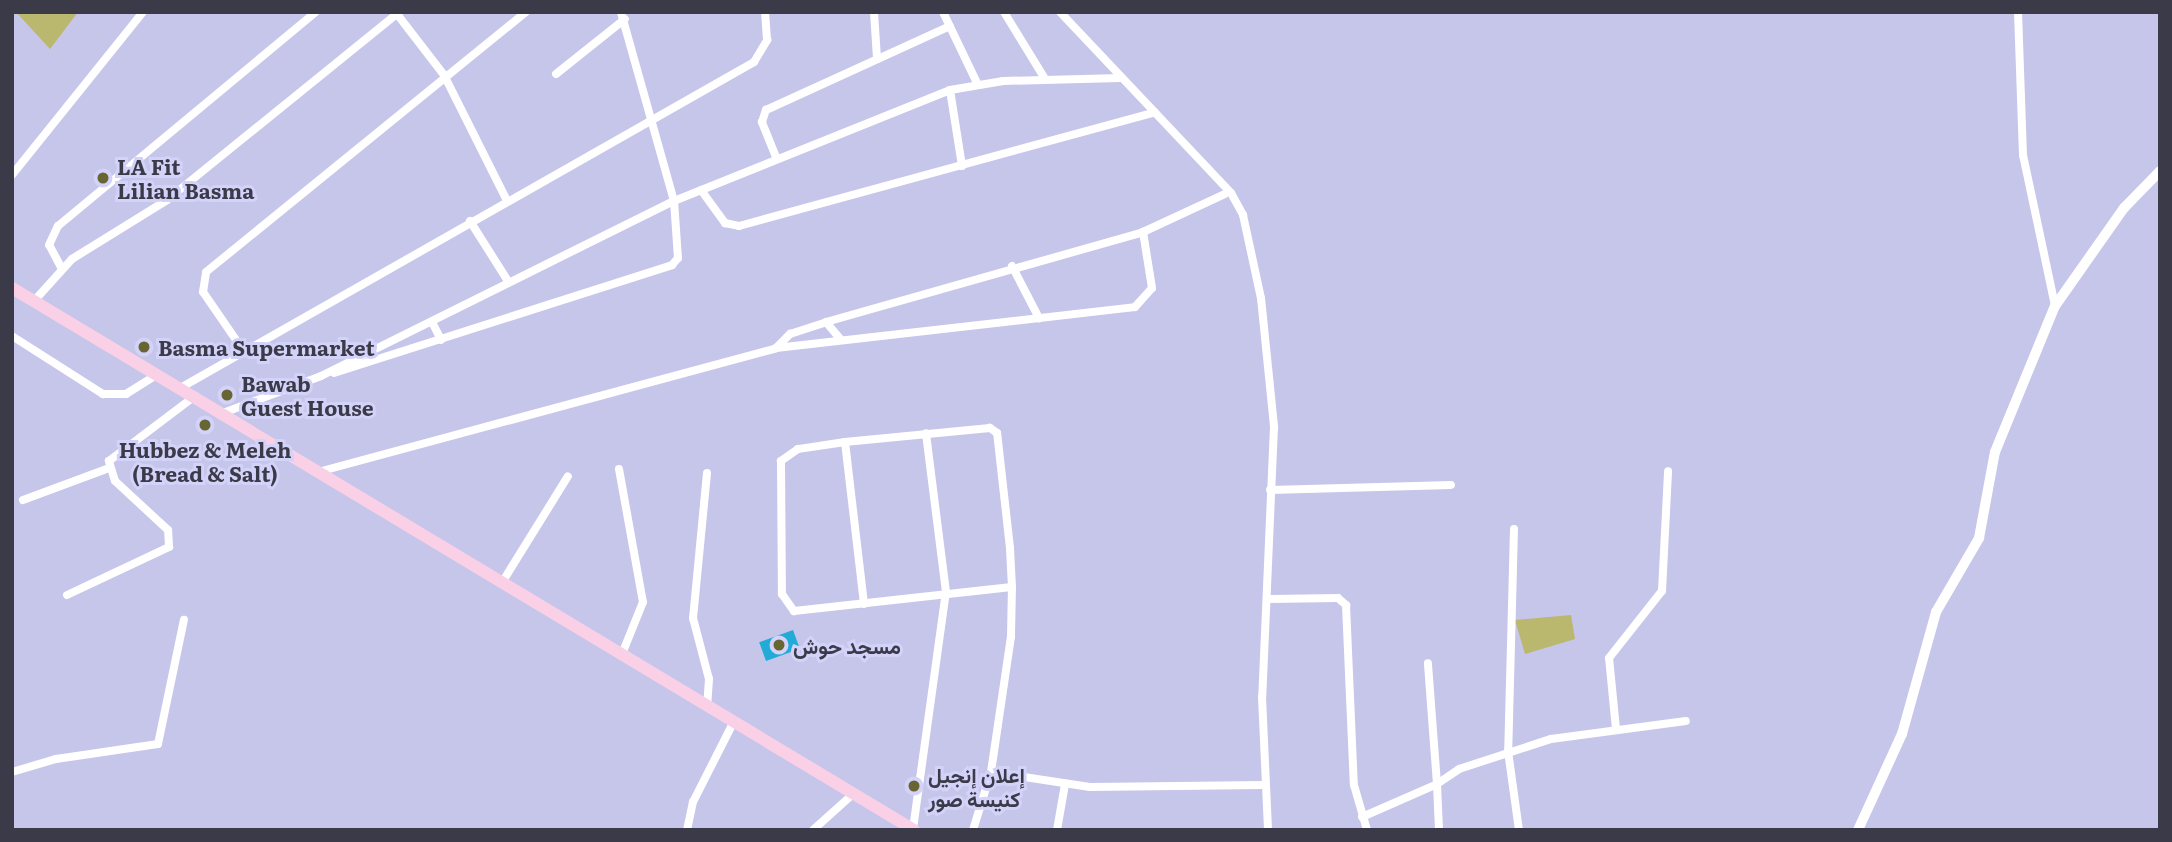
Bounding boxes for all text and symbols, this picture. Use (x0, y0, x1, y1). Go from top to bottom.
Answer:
place label: LA Fit Lilian Basma (117, 153, 254, 203)
marker: LA Fit Lilian Basma (95, 170, 111, 186)
place label: Basma Supermarket (158, 334, 375, 360)
marker: Basma Supermarket (136, 339, 152, 355)
place label: Bawab Guest House (241, 370, 374, 420)
marker: Bawab Guest House (219, 387, 235, 403)
marker: Hubbez & Meleh (Bread & Salt) (197, 417, 213, 433)
place label: Hubbez & Meleh (Bread & Salt) (119, 436, 291, 486)
place label: مسجد حوش (793, 632, 901, 658)
marker: مسجد حوش (771, 637, 787, 653)
place label: إعلان إنجيل كنيسة صور (928, 761, 1025, 811)
marker: إعلان إنجيل كنيسة صور (906, 778, 922, 794)

